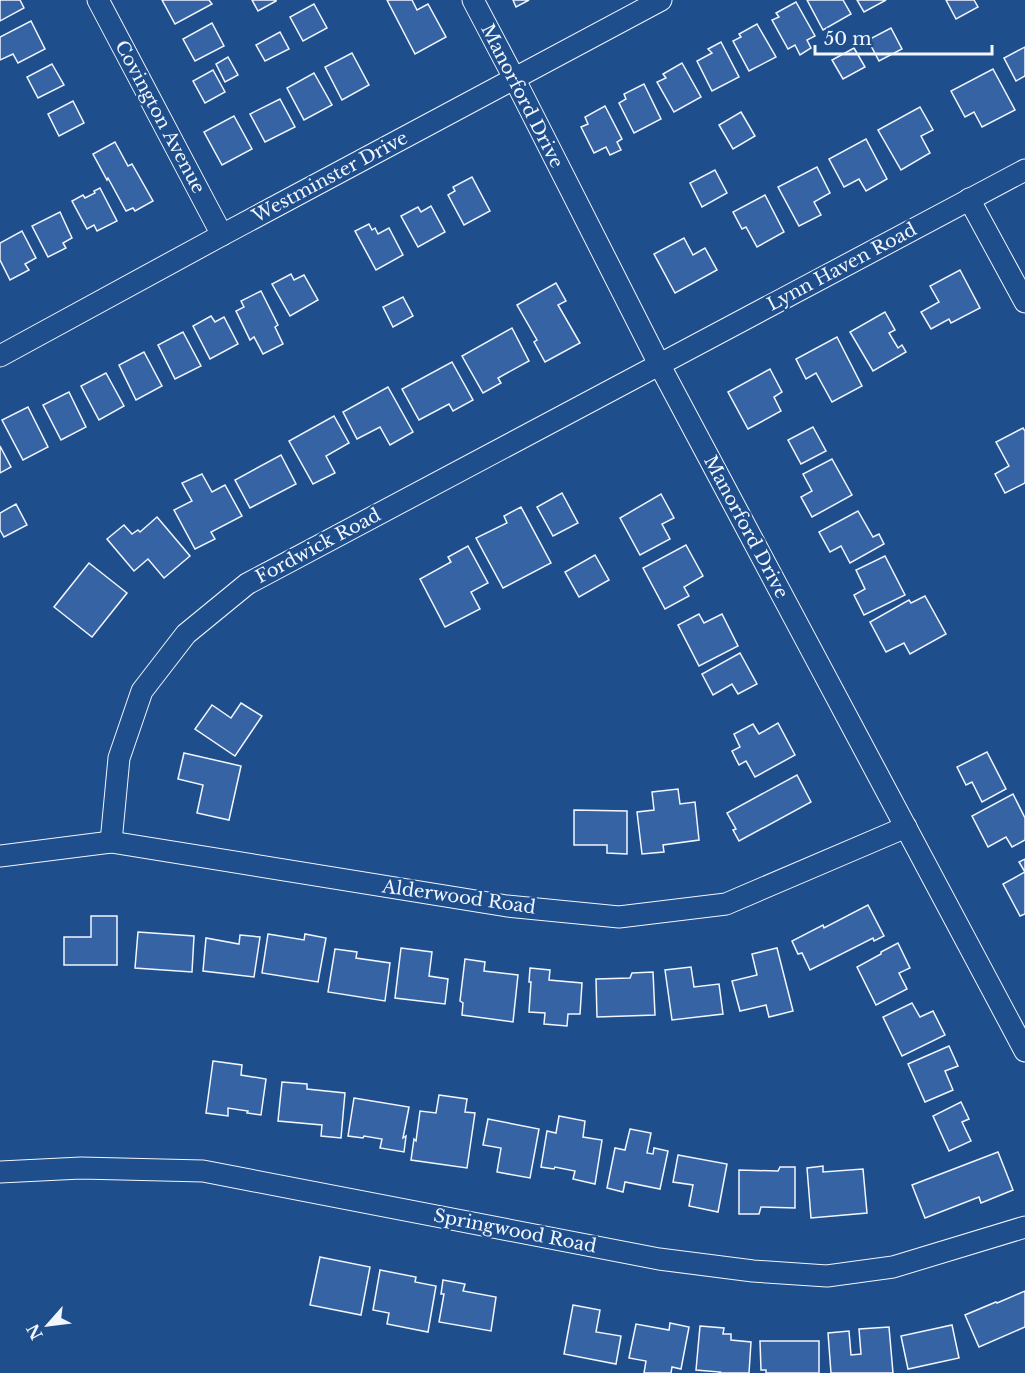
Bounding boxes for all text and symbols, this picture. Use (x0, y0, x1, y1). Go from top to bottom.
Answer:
scale bar (815, 18, 992, 56)
street label: Manorford Drive (476, 20, 568, 172)
text: 50 m (824, 28, 872, 50)
street label: Covington Avenue (110, 37, 210, 197)
street label: Westminster Drive (248, 127, 412, 228)
street label: Lynn Haven Road (764, 218, 920, 316)
street label: Manorford Drive (699, 452, 793, 602)
street label: Fordwick Road (252, 504, 384, 588)
street label: Alderwood Road (380, 875, 537, 919)
street label: Springwood Road (432, 1204, 598, 1258)
north arrow (18, 1295, 78, 1355)
text: N (22, 1321, 47, 1343)

